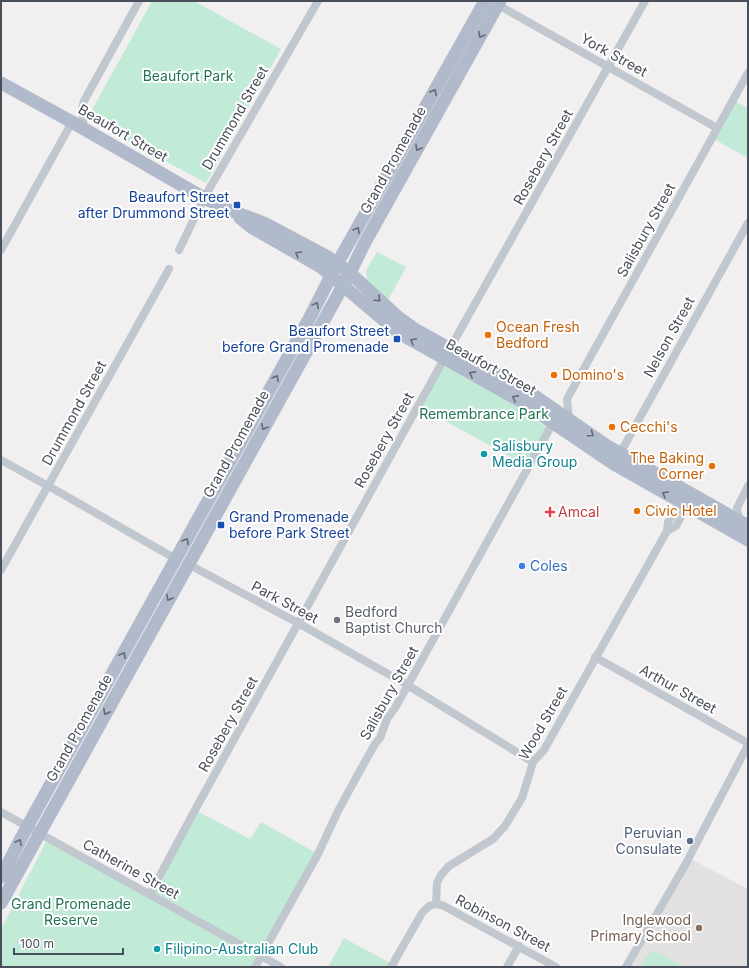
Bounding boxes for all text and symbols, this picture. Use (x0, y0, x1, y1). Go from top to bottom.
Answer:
street label: York Street (578, 29, 651, 80)
one-way arrow (479, 31, 486, 38)
street label: Drummond Street (198, 63, 271, 173)
park label: Beaufort Park (143, 67, 234, 84)
one-way arrow (429, 89, 436, 97)
street label: Beaufort Street (76, 100, 171, 165)
street label: Grand Promenade (356, 103, 429, 216)
street label: Rosebery Street (509, 106, 576, 207)
one-way arrow (415, 144, 422, 152)
street label: Salisbury Street (613, 180, 679, 280)
place label: Beaufort Street after Drummond Street (78, 188, 229, 221)
marker: Beaufort Street after Drummond Street (232, 200, 242, 210)
one-way arrow (352, 227, 359, 234)
one-way arrow (295, 251, 302, 259)
street label: Nelson Street (639, 293, 698, 380)
one-way arrow (373, 294, 381, 302)
one-way arrow (311, 302, 319, 310)
place label: Ocean Fresh Bedford (496, 318, 580, 351)
place label: Beaufort Street before Grand Promenade (222, 322, 389, 355)
marker: Ocean Fresh Bedford (483, 330, 493, 340)
marker: Beaufort Street before Grand Promenade (392, 334, 402, 344)
street label: Beaufort Street (443, 335, 540, 399)
one-way arrow (410, 339, 417, 346)
street label: Drummond Street (38, 357, 110, 468)
place label: Domino's (562, 366, 624, 383)
marker: Domino's (549, 370, 559, 380)
one-way arrow (469, 372, 476, 379)
one-way arrow (271, 375, 278, 383)
street label: Grand Promenade (199, 387, 272, 500)
street label: Rosebery Street (350, 389, 417, 490)
one-way arrow (512, 395, 519, 403)
park label: Remembrance Park (419, 405, 549, 422)
place label: Cecchi's (620, 418, 678, 435)
one-way arrow (261, 422, 269, 430)
marker: Cecchi's (607, 422, 617, 432)
one-way arrow (586, 429, 593, 436)
place label: Salisbury Media Group (492, 437, 577, 470)
marker: Salisbury Media Group (479, 449, 489, 459)
place label: The Baking Corner (630, 449, 704, 482)
marker: The Baking Corner (707, 461, 717, 471)
one-way arrow (662, 491, 669, 498)
place label: Civic Hotel (645, 502, 717, 519)
place label: Amcal (558, 503, 599, 520)
marker: Civic Hotel (632, 506, 642, 516)
marker: Amcal (545, 507, 555, 517)
place label: Grand Promenade before Park Street (229, 508, 350, 541)
marker: Grand Promenade before Park Street (216, 520, 226, 530)
one-way arrow (181, 538, 189, 546)
place label: Coles (530, 557, 568, 574)
marker: Coles (517, 561, 527, 571)
street label: Park Street (249, 577, 322, 626)
one-way arrow (167, 594, 174, 602)
place label: Bedford Baptist Church (345, 603, 443, 636)
marker: Bedford Baptist Church (332, 615, 342, 625)
street label: Salisbury Street (356, 643, 422, 743)
one-way arrow (118, 652, 125, 659)
street label: Arthur Street (637, 661, 720, 717)
street label: Grand Promenade (42, 671, 115, 784)
street label: Rosebery Street (194, 673, 261, 774)
street label: Wood Street (515, 683, 571, 762)
one-way arrow (103, 708, 111, 715)
place label: Peruvian Consulate (616, 824, 682, 857)
street label: Catherine Street (80, 835, 183, 902)
marker: Peruvian Consulate (685, 836, 695, 846)
one-way arrow (14, 839, 22, 846)
street label: Robinson Street (453, 890, 554, 955)
park label: Grand Promenade Reserve (11, 895, 131, 928)
place label: Inglewood Primary School (590, 911, 691, 944)
marker: Inglewood Primary School (694, 923, 704, 933)
scale bar (14, 930, 123, 956)
text: 100 m (20, 936, 54, 951)
place label: Filipino-Australian Club (165, 940, 318, 957)
marker: Filipino-Australian Club (152, 944, 162, 954)

